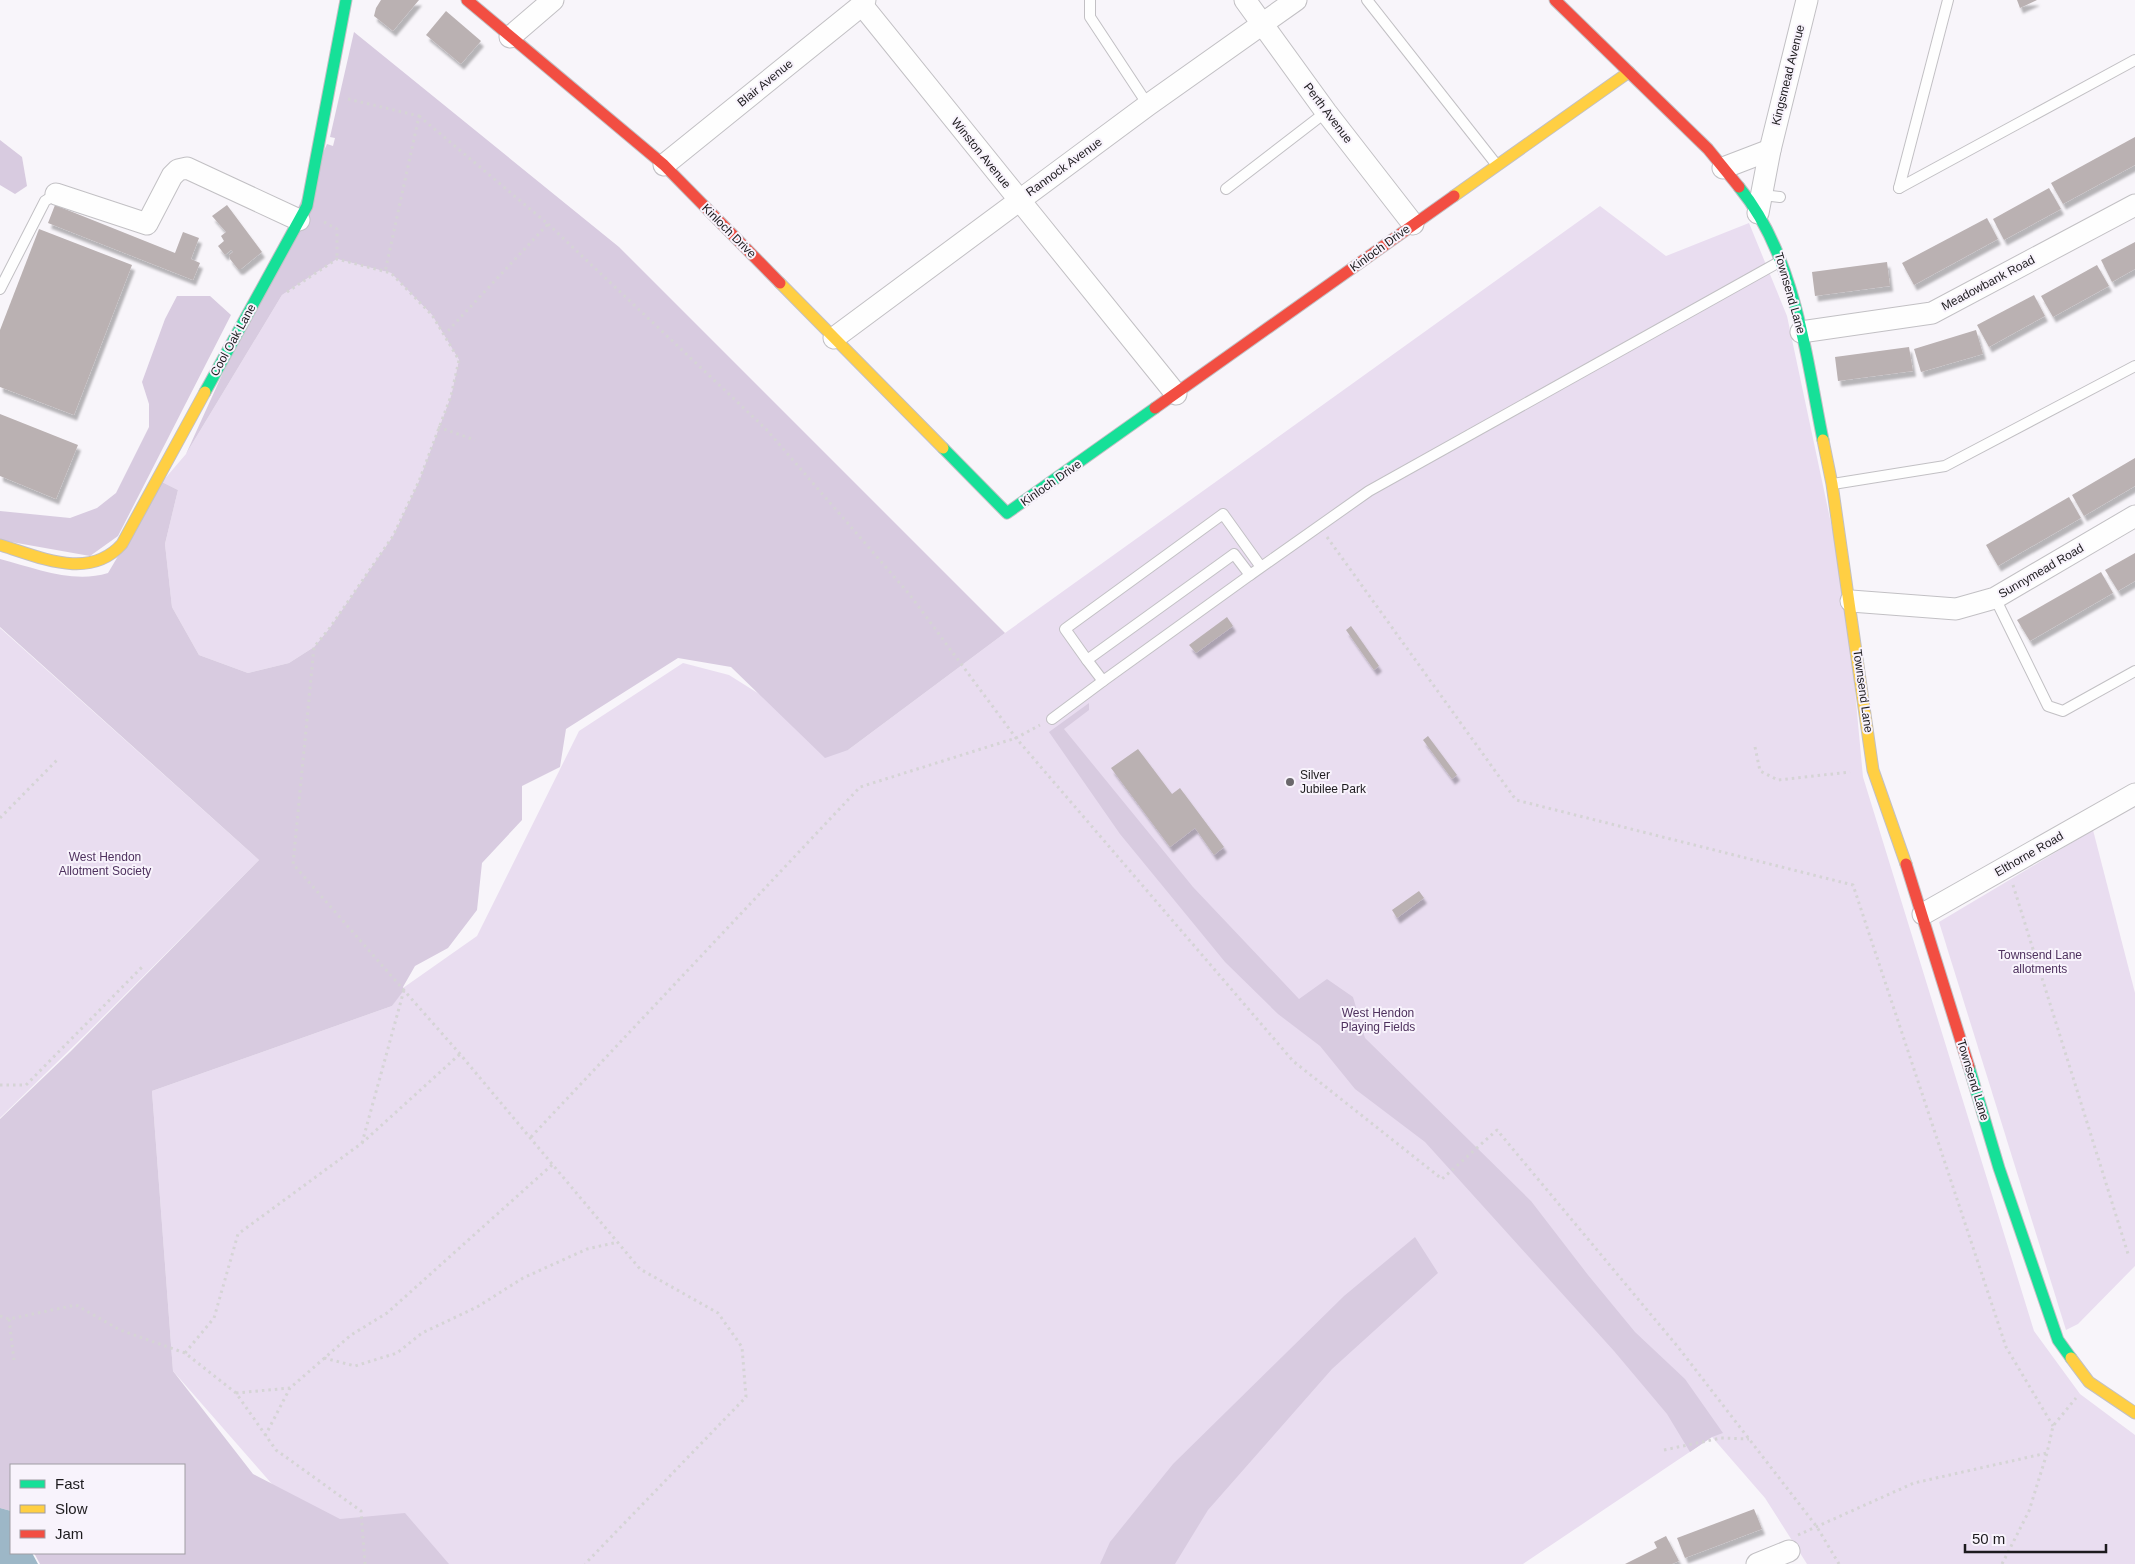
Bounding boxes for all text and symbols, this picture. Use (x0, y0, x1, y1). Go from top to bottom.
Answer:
street label: Kingsmead Avenue (1769, 23, 1807, 127)
street label: Blair Avenue (734, 56, 796, 110)
street label: Perth Avenue (1301, 80, 1355, 146)
street label: Winston Avenue (948, 115, 1014, 191)
street label: Rannock Avenue (1023, 135, 1105, 199)
street label: Kinloch Drive (699, 201, 759, 261)
street label: Kinloch Drive (1347, 221, 1413, 274)
street label: Townsend Lane (1772, 251, 1808, 336)
street label: Meadowbank Road (1939, 253, 2037, 313)
street label: Cool Oak Lane (207, 301, 259, 378)
street label: Kinloch Drive (1018, 457, 1084, 509)
street label: Sunnymead Road (1996, 541, 2086, 601)
street label: Townsend Lane (1850, 648, 1876, 734)
place label: Silver Jubilee Park (1300, 768, 1367, 796)
marker: Silver Jubilee Park (1284, 776, 1296, 788)
street label: Elthorne Road (1992, 829, 2066, 879)
park label: West Hendon Allotment Society (59, 850, 151, 878)
park label: Townsend Lane allotments (1998, 948, 2082, 976)
park label: West Hendon Playing Fields (1341, 1006, 1415, 1034)
street label: Townsend Lane (1954, 1038, 1992, 1123)
legend (10, 1464, 185, 1554)
text: Fast (55, 1475, 85, 1492)
text: Slow (55, 1500, 88, 1517)
scale bar (1965, 1522, 2106, 1554)
text: Jam (55, 1525, 83, 1542)
text: 50 m (1972, 1530, 2005, 1547)

